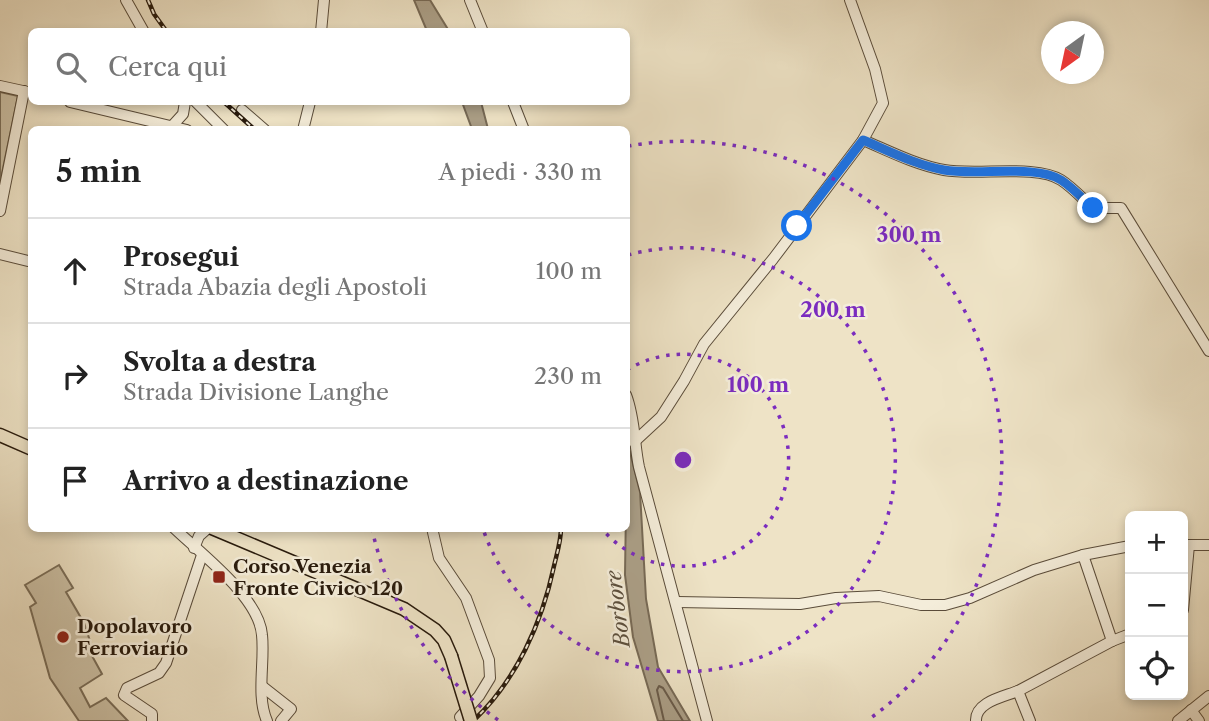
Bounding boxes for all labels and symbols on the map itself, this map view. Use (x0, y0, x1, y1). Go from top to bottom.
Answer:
north arrow (1041, 21, 1104, 84)
route end (1077, 192, 1108, 223)
route start (781, 210, 812, 241)
text: 300 m (877, 222, 941, 247)
text: 200 m (800, 297, 866, 322)
text: 100 m (727, 372, 789, 397)
centre of rings (671, 448, 695, 472)
place label: Corso Venezia Fronte Civico 120 (233, 555, 403, 600)
water label: Borbore (600, 568, 635, 651)
marker: Corso Venezia Fronte Civico 120 (211, 569, 227, 585)
place label: Dopolavoro Ferroviario (77, 615, 192, 660)
marker: Dopolavoro Ferroviario (55, 629, 71, 645)

